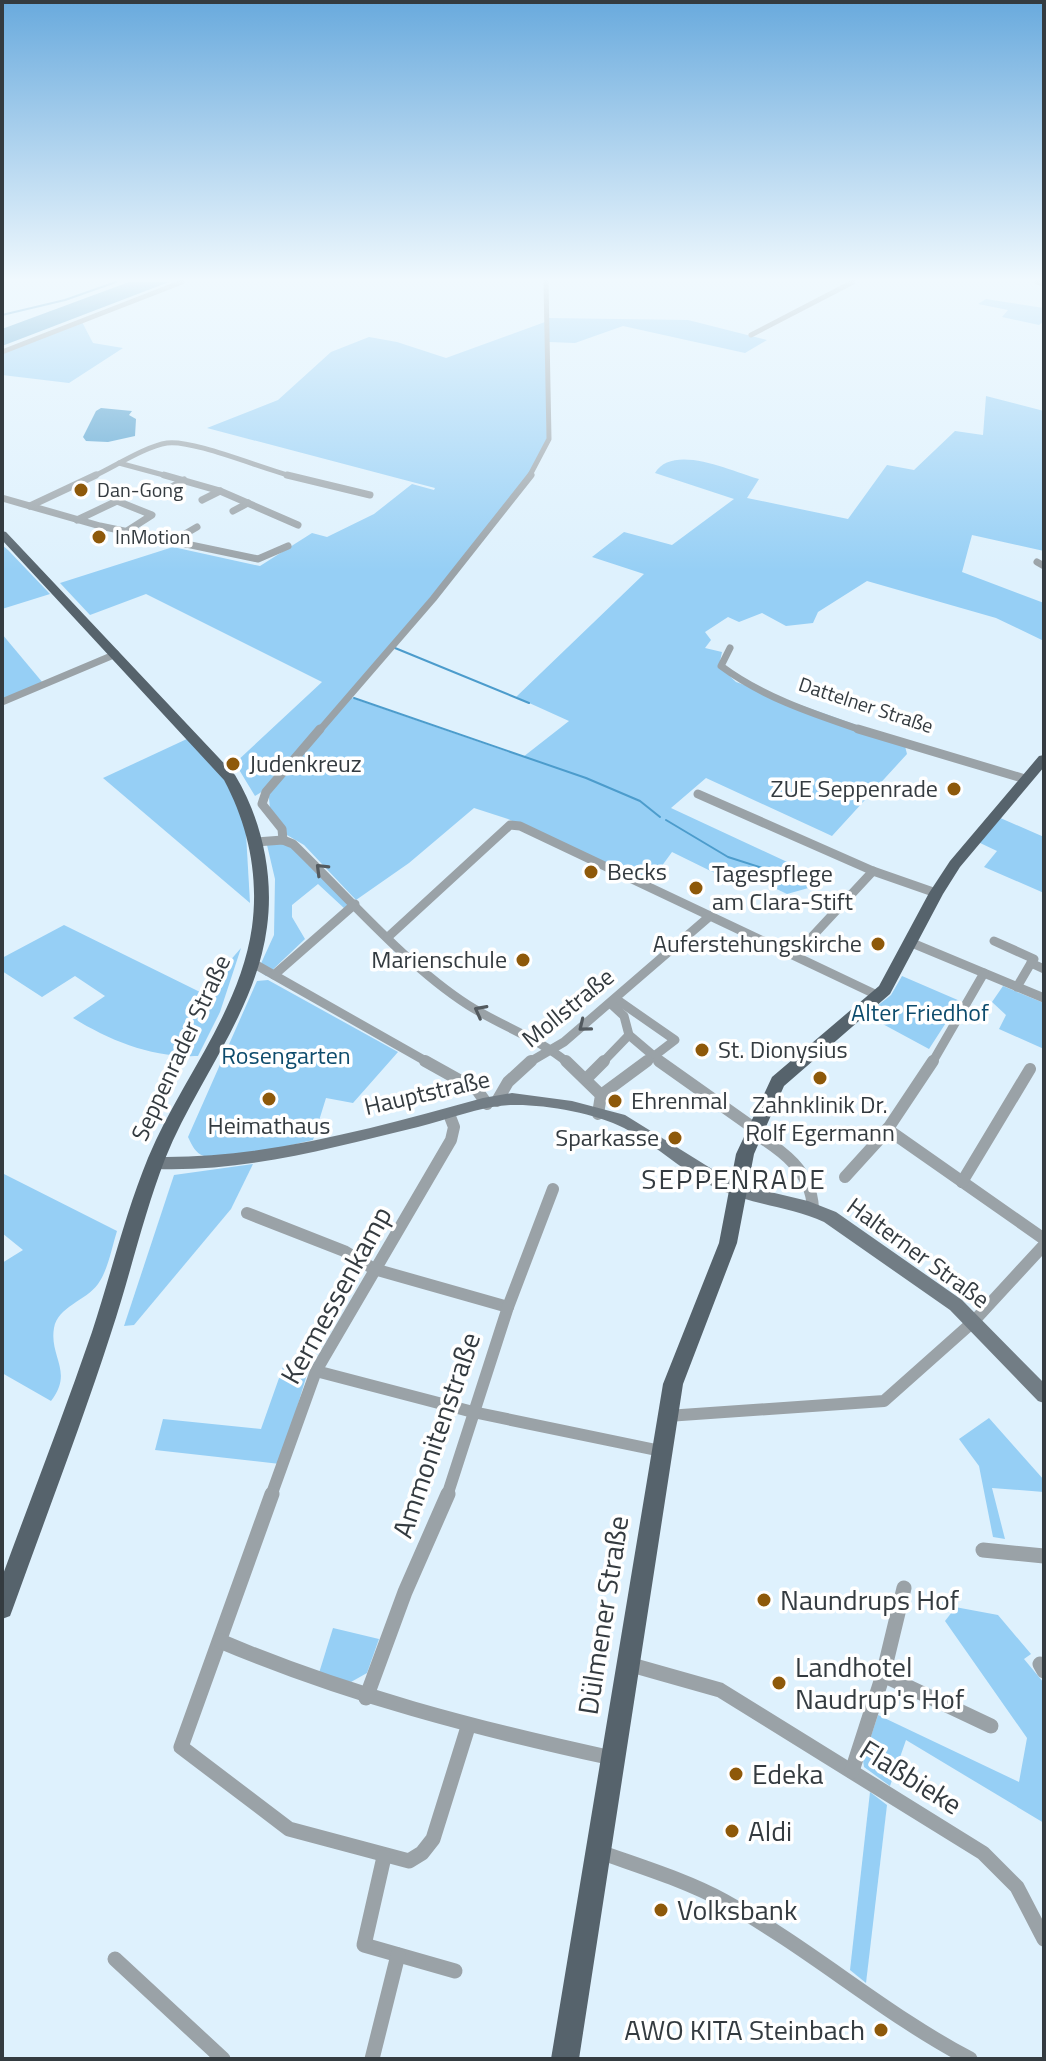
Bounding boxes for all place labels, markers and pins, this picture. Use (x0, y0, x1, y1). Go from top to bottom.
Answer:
place label: Dan-Gong (97, 474, 183, 505)
marker: Dan-Gong (72, 481, 90, 499)
place label: InMotion (115, 521, 191, 552)
marker: InMotion (90, 528, 108, 546)
place label: Judenkreuz (249, 745, 362, 781)
marker: Judenkreuz (224, 755, 242, 773)
place label: ZUE Seppenrade (771, 770, 938, 806)
marker: ZUE Seppenrade (945, 780, 963, 798)
place label: Becks (607, 853, 667, 889)
place label: Tagespflege am Clara-Stift (712, 855, 854, 919)
marker: Becks (582, 863, 600, 881)
marker: Tagespflege am Clara-Stift (687, 879, 705, 897)
place label: Auferstehungskirche (653, 925, 862, 961)
marker: Auferstehungskirche (869, 935, 887, 953)
place label: Marienschule (371, 941, 507, 977)
marker: Marienschule (514, 951, 532, 969)
place label: St. Dionysius (718, 1031, 848, 1067)
marker: St. Dionysius (693, 1041, 711, 1059)
marker: Zahnklinik Dr. Rolf Egermann (811, 1069, 829, 1087)
place label: Ehrenmal (631, 1082, 728, 1118)
place label: Zahnklinik Dr. Rolf Egermann (745, 1086, 895, 1150)
marker: Heimathaus (260, 1090, 278, 1108)
marker: Ehrenmal (606, 1092, 624, 1110)
place label: Heimathaus (208, 1107, 330, 1143)
place label: Sparkasse (555, 1119, 659, 1155)
marker: Sparkasse (666, 1129, 684, 1147)
place label: Naundrups Hof (780, 1578, 960, 1621)
marker: Naundrups Hof (755, 1591, 773, 1609)
place label: Landhotel Naudrup's Hof (795, 1645, 965, 1720)
marker: Landhotel Naudrup's Hof (770, 1674, 788, 1692)
place label: Edeka (752, 1752, 824, 1795)
marker: Edeka (727, 1765, 745, 1783)
place label: Aldi (748, 1809, 792, 1852)
marker: Aldi (723, 1822, 741, 1840)
place label: Volksbank (677, 1888, 797, 1931)
marker: Volksbank (652, 1901, 670, 1919)
place label: AWO KITA Steinbach (624, 2008, 865, 2051)
marker: AWO KITA Steinbach (872, 2021, 890, 2039)

